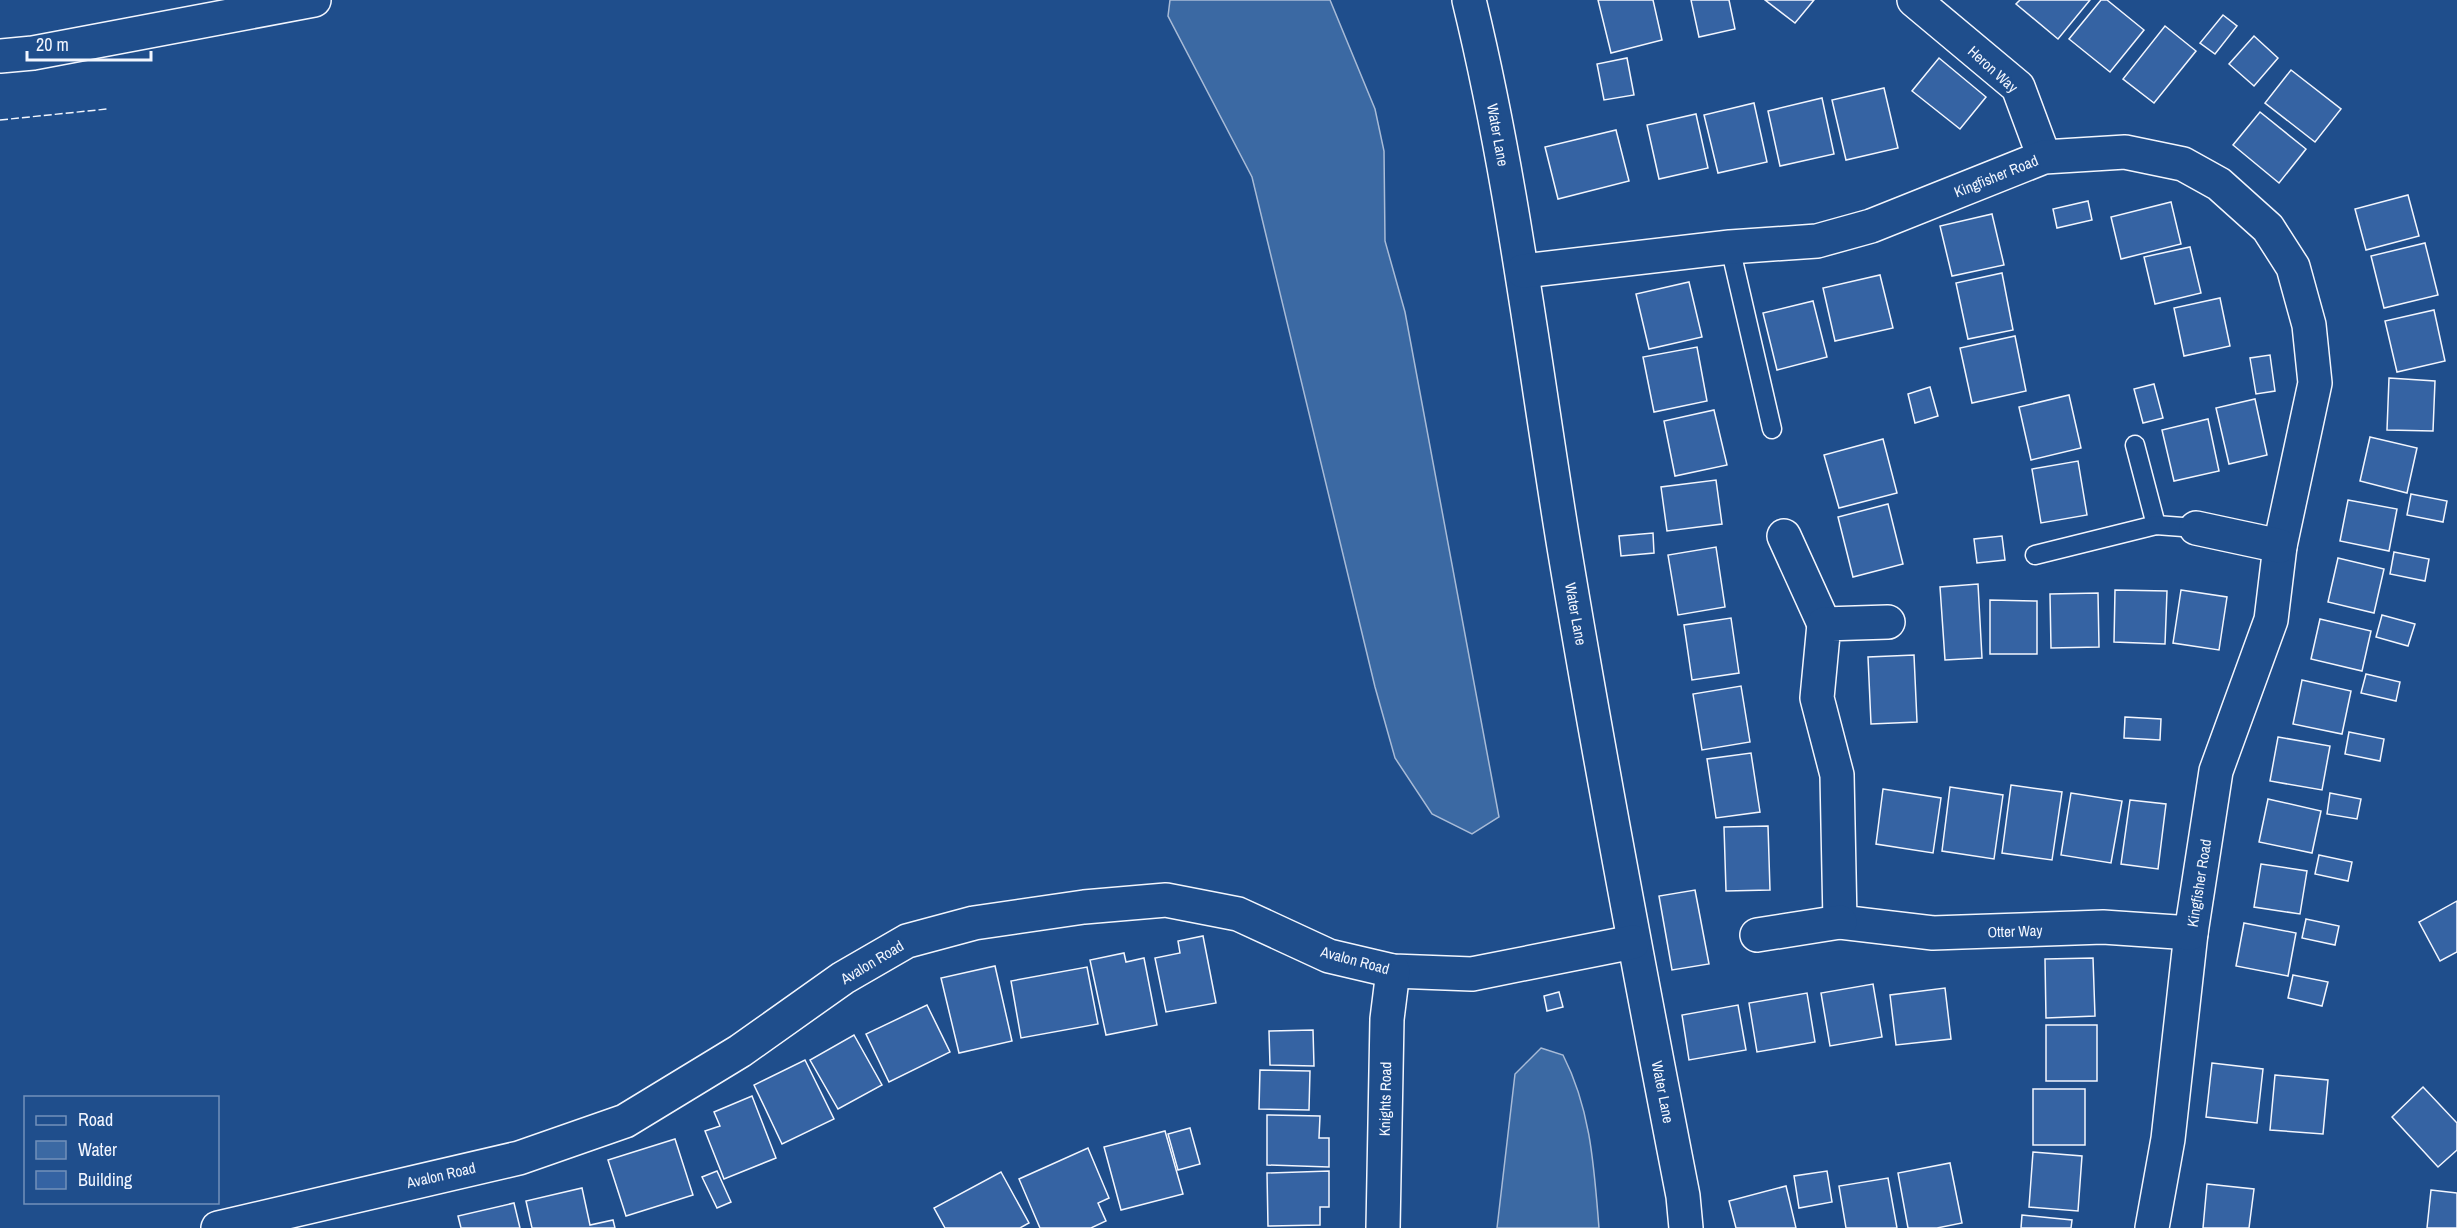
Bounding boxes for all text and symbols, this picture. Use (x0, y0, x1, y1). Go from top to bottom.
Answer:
scale bar (27, 24, 152, 62)
text: 20 m (36, 32, 69, 57)
street label: Heron Way (1963, 41, 2023, 98)
street label: Water Lane (1482, 102, 1514, 168)
street label: Kingfisher Road (1951, 150, 2041, 202)
street label: Water Lane (1560, 581, 1592, 647)
street label: Kingfisher Road (2182, 837, 2216, 929)
street label: Otter Way (1987, 920, 2044, 942)
street label: Avalon Road (836, 935, 908, 990)
street label: Avalon Road (1317, 941, 1392, 979)
street label: Water Lane (1647, 1059, 1679, 1125)
street label: Knights Road (1374, 1062, 1396, 1136)
legend (24, 1096, 219, 1204)
text: Road (78, 1107, 113, 1132)
text: Water (78, 1137, 117, 1162)
street label: Avalon Road (403, 1157, 478, 1193)
text: Building (78, 1167, 133, 1192)

